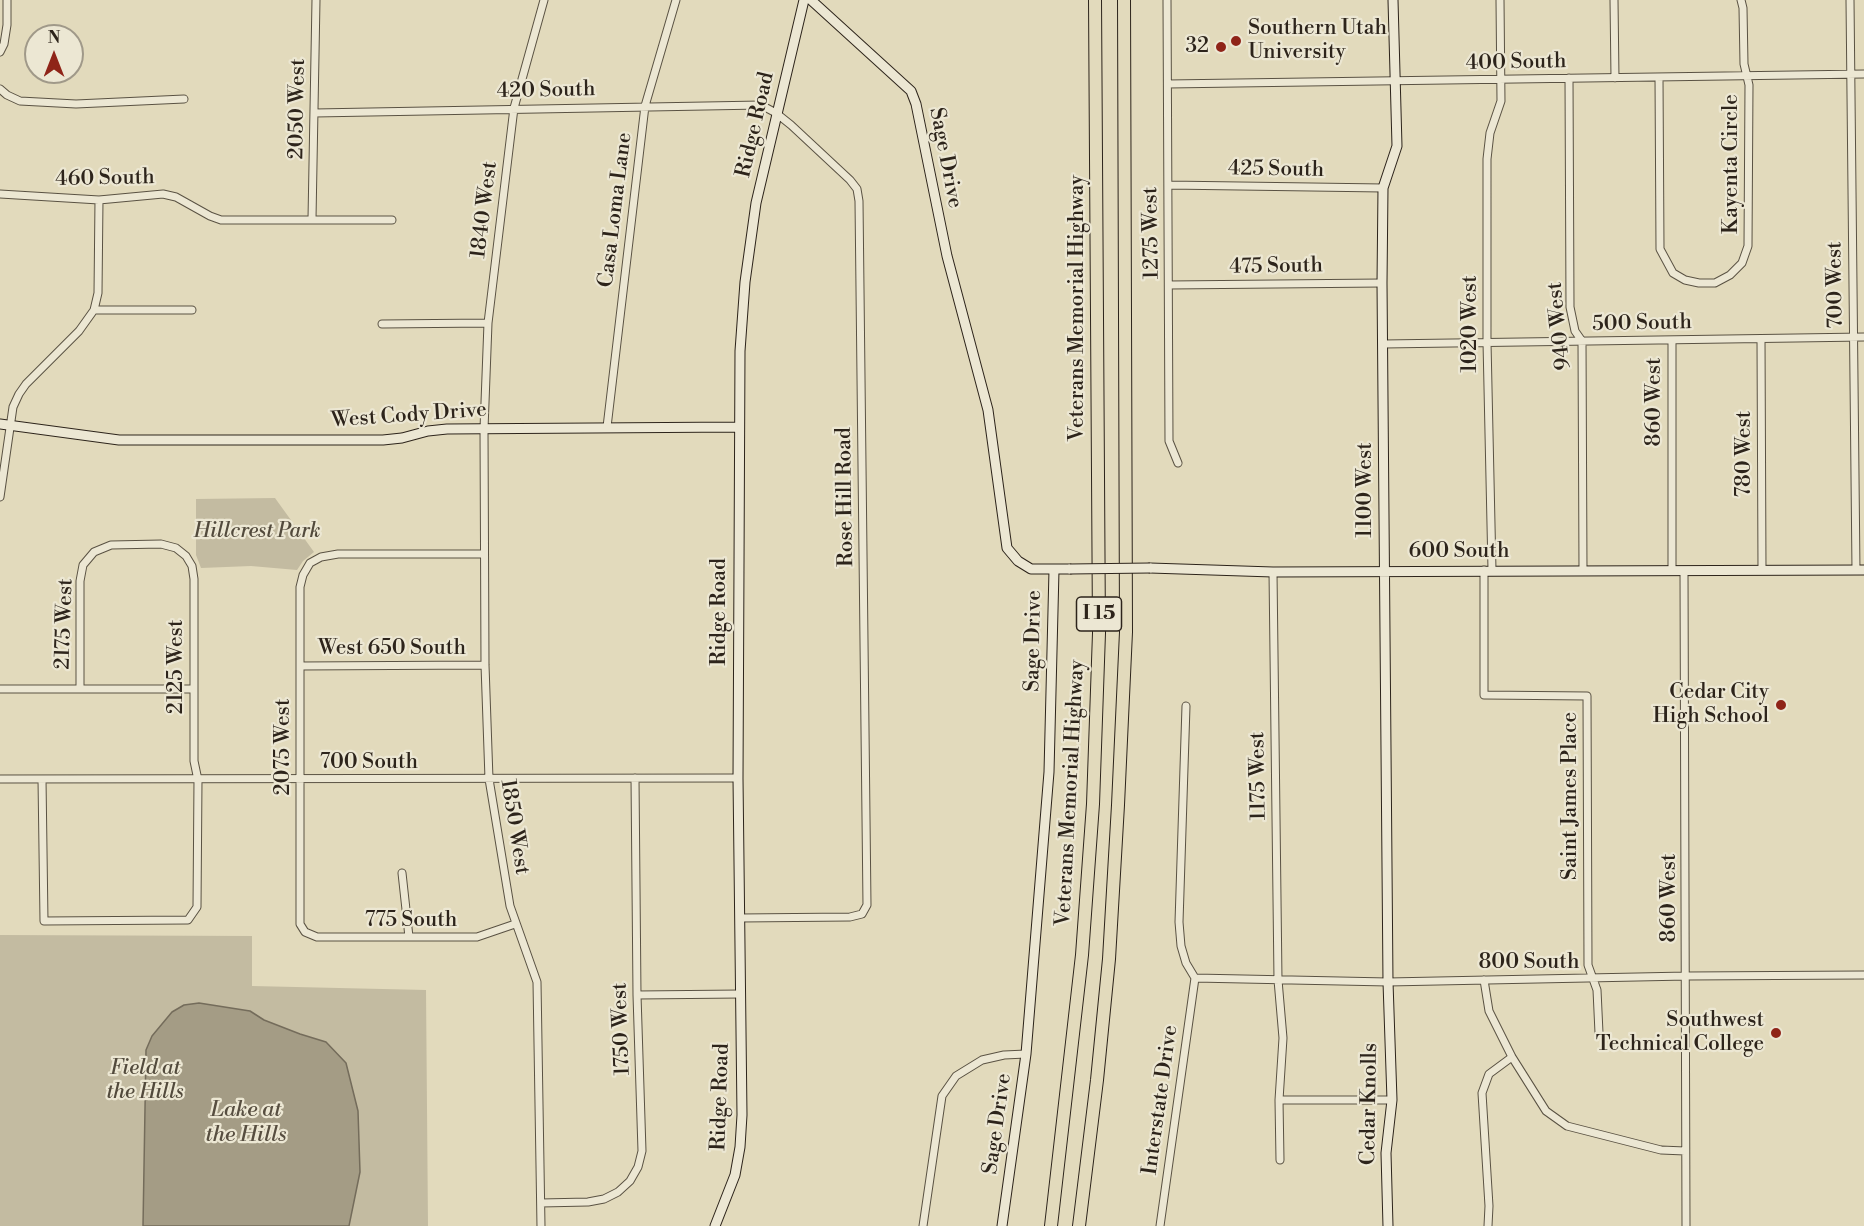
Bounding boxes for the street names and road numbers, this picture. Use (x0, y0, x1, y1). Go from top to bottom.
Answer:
street label: 400 South (1465, 50, 1567, 76)
street label: 2050 West (285, 58, 311, 160)
street label: Ridge Road (732, 70, 780, 180)
street label: 420 South (496, 78, 596, 104)
street label: Kayenta Circle (1719, 94, 1745, 234)
street label: Sage Drive (923, 106, 967, 210)
street label: Casa Loma Lane (594, 131, 638, 289)
street label: 425 South (1228, 157, 1324, 183)
street label: 1840 West (467, 160, 503, 260)
street label: 460 South (55, 166, 155, 192)
street label: Veterans Memorial Highway (1065, 175, 1091, 441)
street label: 1275 West (1139, 187, 1165, 279)
street label: 700 West (1823, 241, 1849, 329)
street label: 475 South (1229, 254, 1323, 280)
street label: 1020 West (1458, 275, 1484, 373)
street label: 940 West (1543, 281, 1577, 371)
street label: 500 South (1592, 311, 1692, 337)
street label: 860 West (1642, 358, 1668, 446)
street label: West Cody Drive (330, 398, 488, 434)
street label: 780 West (1732, 411, 1758, 497)
street label: Rose Hill Road (832, 427, 860, 567)
street label: 1100 West (1353, 442, 1379, 538)
street label: 600 South (1409, 539, 1509, 565)
street label: Ridge Road (707, 558, 733, 666)
street label: 2175 West (51, 578, 79, 670)
street label: Sage Drive (1021, 590, 1047, 692)
road number: I 15 (1076, 597, 1122, 631)
street label: 2125 West (164, 620, 190, 714)
street label: West 650 South (318, 636, 466, 662)
street label: Veterans Memorial Highway (1051, 659, 1091, 927)
street label: 2075 West (271, 699, 297, 795)
street label: Saint James Place (1558, 712, 1584, 880)
street label: 1175 West (1246, 731, 1272, 821)
street label: 700 South (320, 750, 418, 776)
street label: 1850 West (494, 777, 534, 877)
street label: 860 West (1657, 854, 1683, 942)
street label: 775 South (365, 908, 457, 934)
street label: 800 South (1478, 950, 1580, 976)
street label: 1750 West (608, 982, 636, 1076)
street label: Interstate Drive (1138, 1024, 1184, 1176)
street label: Ridge Road (707, 1043, 735, 1151)
street label: Cedar Knolls (1356, 1043, 1384, 1165)
street label: Sage Drive (978, 1072, 1018, 1176)

